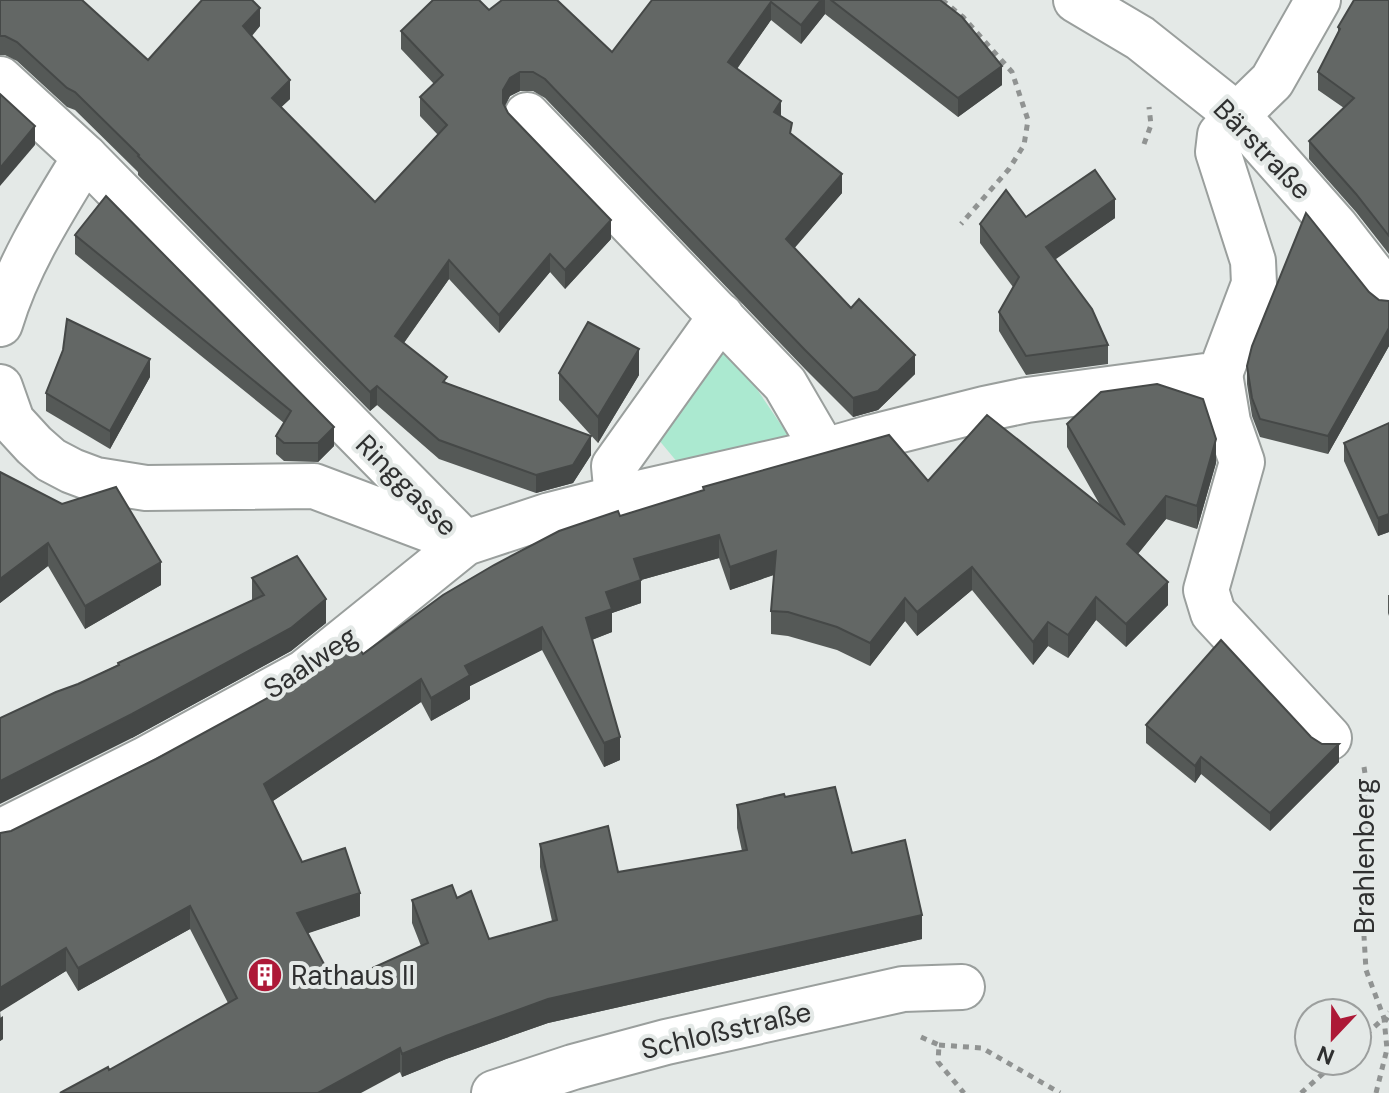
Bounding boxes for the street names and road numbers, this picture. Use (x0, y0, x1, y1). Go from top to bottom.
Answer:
street label: Bärstraße (1205, 91, 1320, 208)
street label: Ringgasse (348, 426, 466, 544)
street label: Saalweg (256, 618, 364, 707)
street label: Brahlenberg (1346, 778, 1383, 934)
street label: Schloßstraße (637, 993, 815, 1068)

